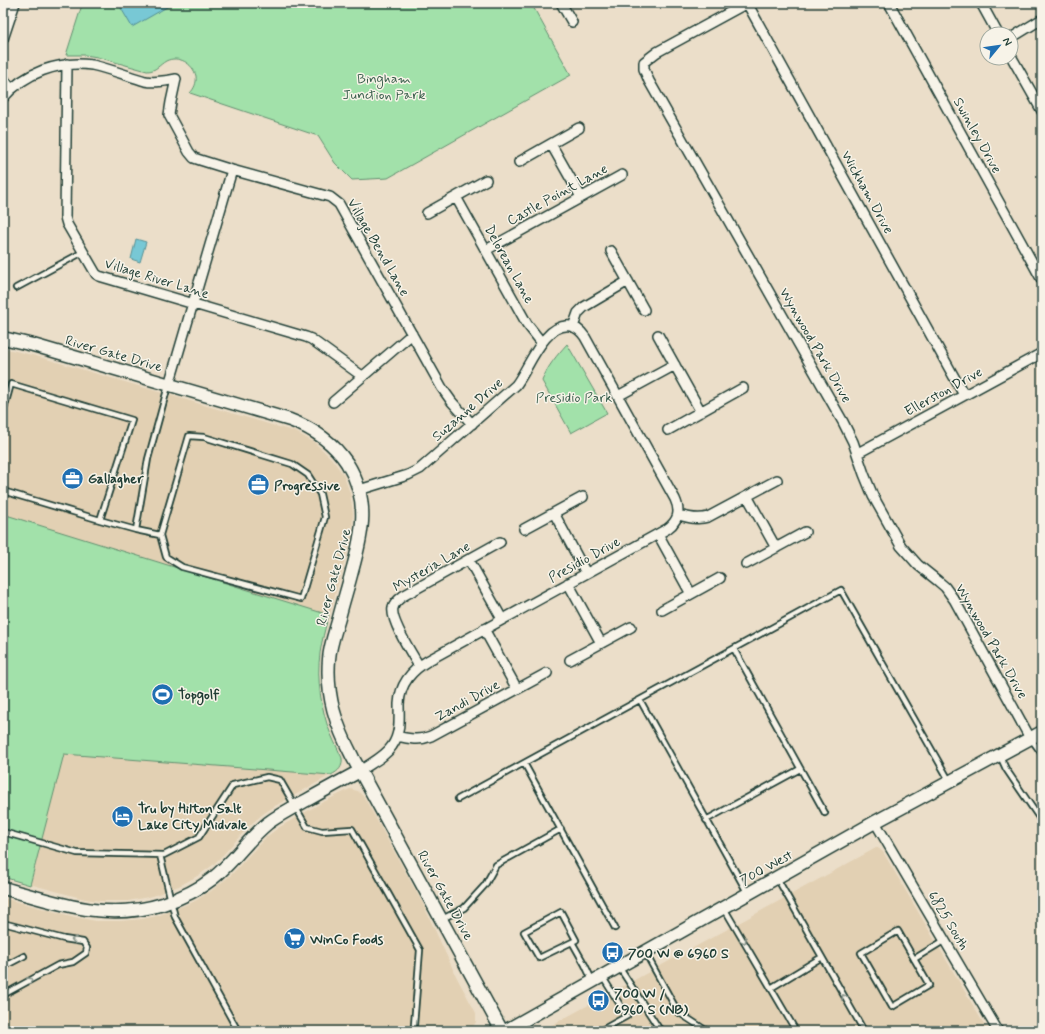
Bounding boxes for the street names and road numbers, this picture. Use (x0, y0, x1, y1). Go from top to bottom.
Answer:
street label: Swinley Drive (949, 94, 1005, 177)
street label: Wickham Drive (837, 148, 897, 237)
street label: Castle Point Lane (504, 160, 611, 230)
street label: Village Bend Lane (343, 195, 413, 300)
street label: Delorean Lane (480, 222, 538, 307)
street label: Village River Lane (102, 255, 211, 303)
street label: Wynwood Park Drive (775, 285, 855, 406)
street label: River Gate Drive (63, 332, 165, 377)
street label: Ellerston Drive (901, 363, 986, 421)
street label: Suzanne Drive (429, 374, 507, 445)
street label: River Gate Drive (312, 526, 356, 628)
street label: Presidio Drive (545, 533, 624, 587)
street label: Mysteria Lane (390, 537, 473, 596)
street label: Wynwood Park Drive (951, 581, 1031, 702)
street label: Zandi Drive (432, 676, 503, 726)
street label: 700 West (737, 846, 796, 890)
street label: River Gate Drive (413, 847, 477, 944)
street label: 6825 South (923, 888, 973, 954)

